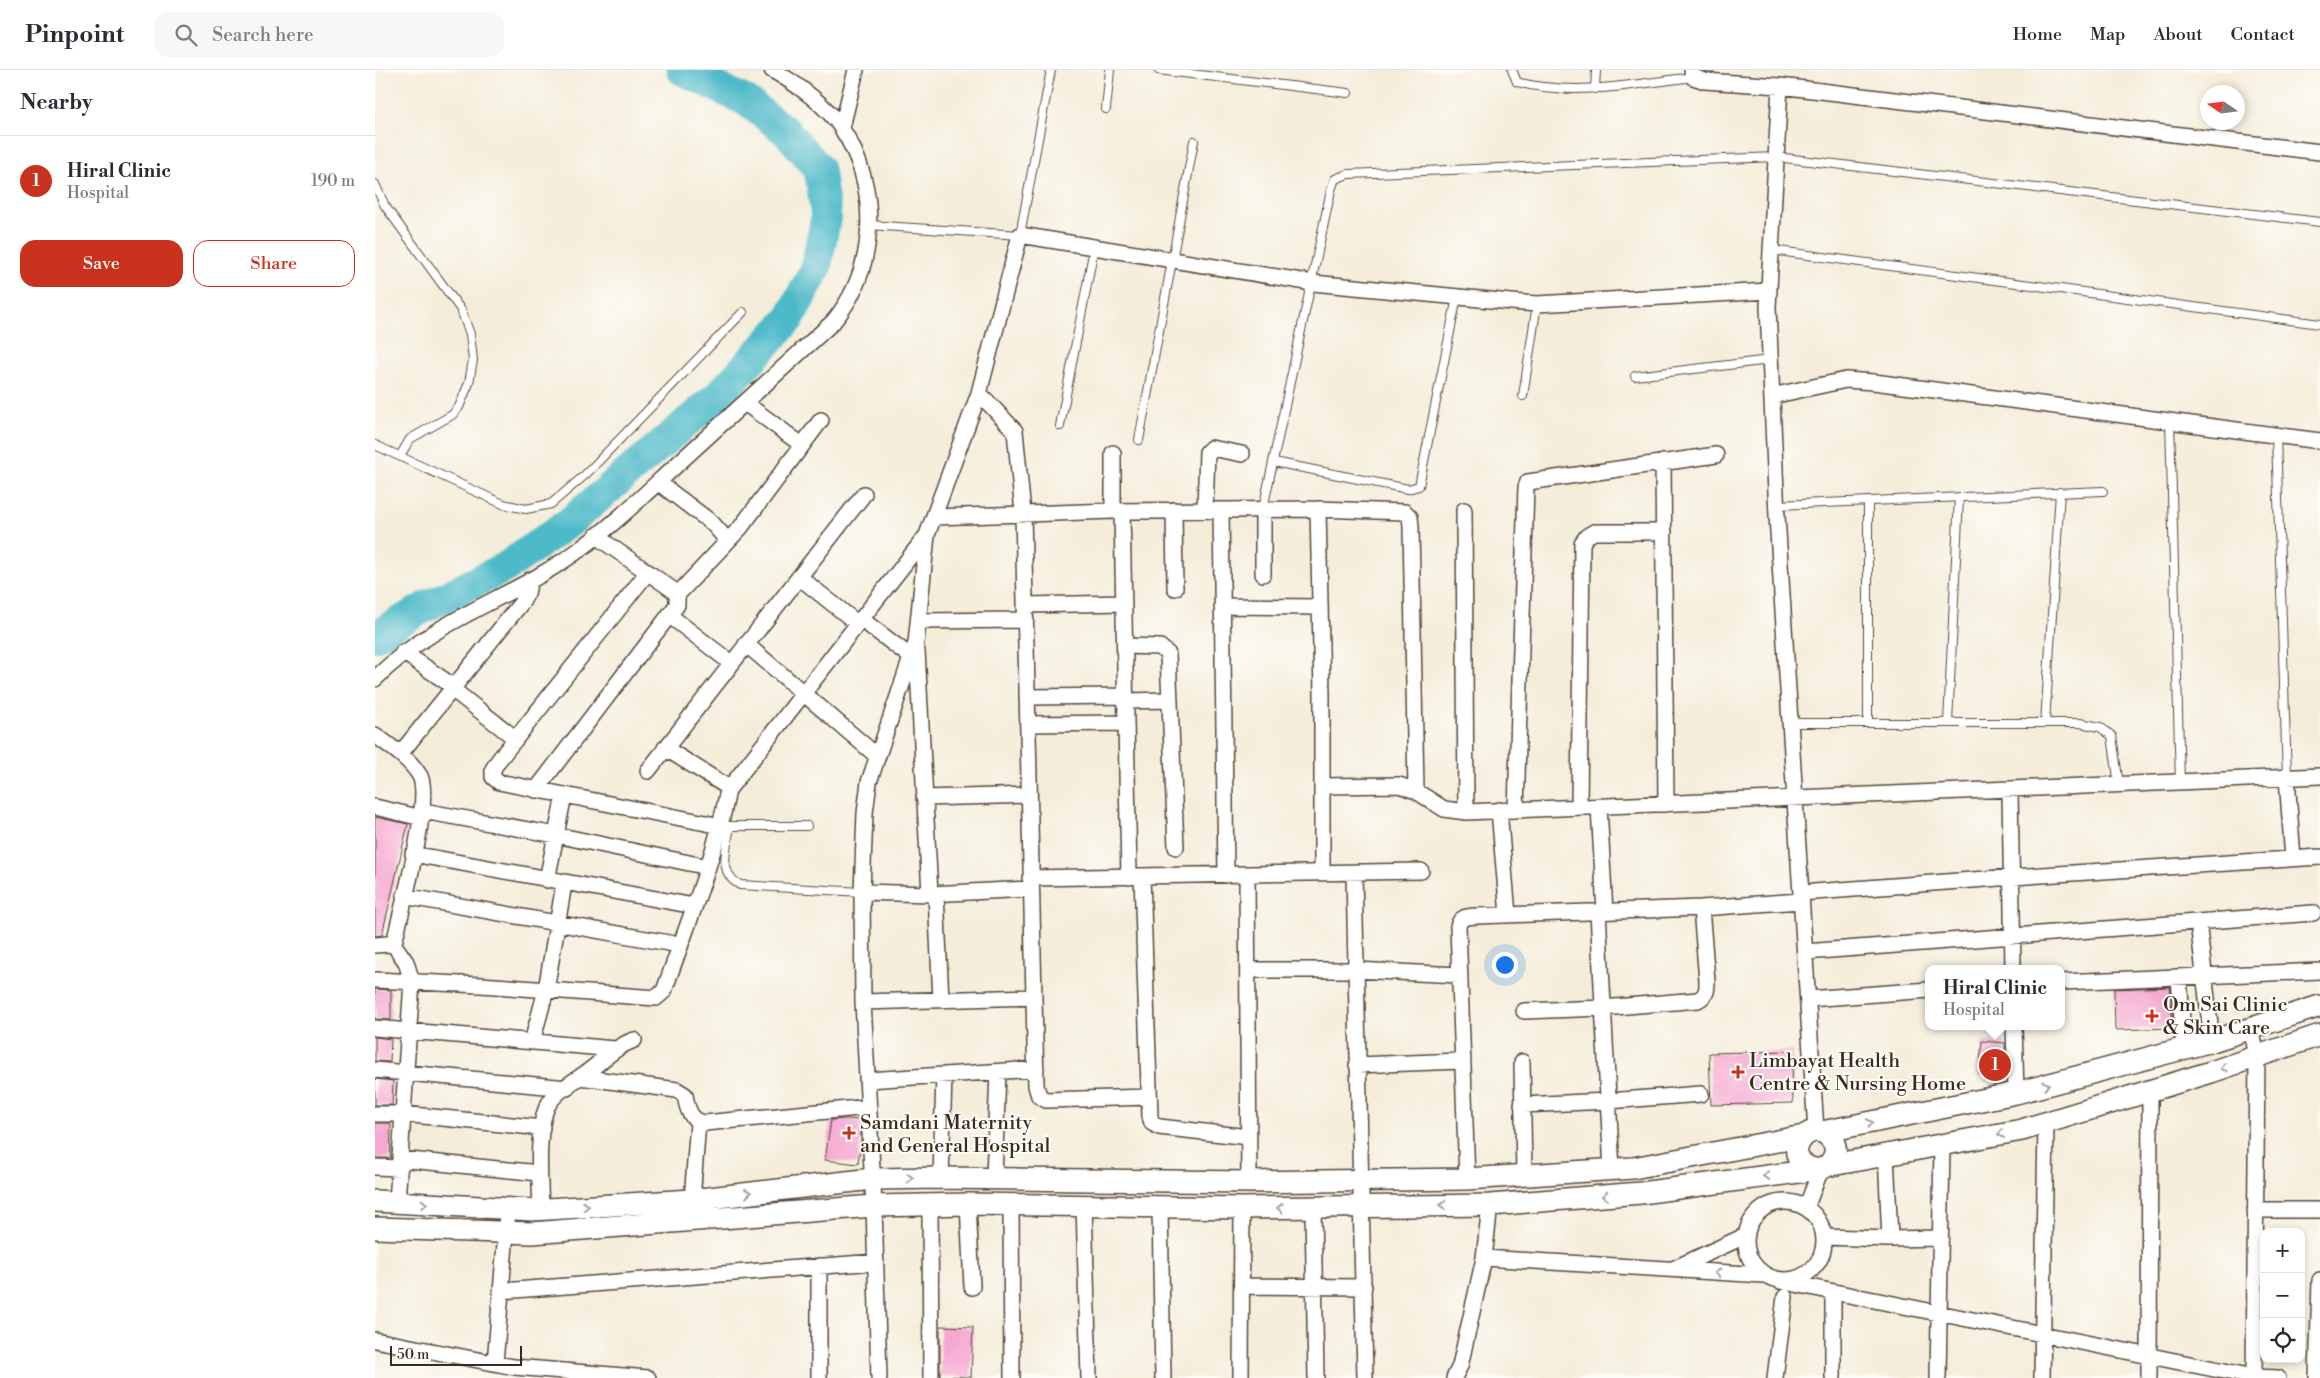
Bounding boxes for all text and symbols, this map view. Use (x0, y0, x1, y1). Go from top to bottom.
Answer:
search box (154, 12, 504, 57)
text: Pinpoint (25, 20, 124, 50)
icon: search (172, 21, 200, 49)
text: Search here (212, 23, 314, 47)
text: Home (2013, 23, 2062, 46)
text: Map (2090, 23, 2126, 46)
text: About (2154, 23, 2203, 46)
text: Contact (2231, 23, 2295, 46)
north arrow (2200, 85, 2245, 130)
text: Nearby (20, 90, 93, 116)
text: Hiral Clinic (67, 159, 171, 183)
text: 1 (32, 171, 40, 191)
text: 190 m (311, 171, 355, 191)
text: Hospital (67, 183, 129, 203)
button: Save (20, 240, 183, 287)
button: Share (193, 240, 355, 287)
your location (1492, 952, 1518, 978)
popup (1925, 965, 2065, 1030)
text: Hiral Clinic (1943, 976, 2047, 1000)
place label: Om Sai Clinic & Skin Care (2163, 993, 2287, 1041)
text: Hospital (1943, 1000, 2005, 1020)
marker: Om Sai Clinic & Skin Care (2145, 1009, 2159, 1023)
pin: 1 (1979, 1046, 2011, 1084)
place label: Limbayat Health Centre & Nursing Home (1749, 1049, 1966, 1097)
one-way arrow (2220, 1062, 2229, 1072)
marker: Limbayat Health Centre & Nursing Home (1731, 1065, 1745, 1079)
one-way arrow (2041, 1081, 2049, 1091)
place label: Samdani Maternity and General Hospital (860, 1111, 1051, 1159)
one-way arrow (1865, 1118, 1874, 1128)
marker: Samdani Maternity and General Hospital (842, 1126, 856, 1140)
one-way arrow (1997, 1128, 2006, 1139)
one-way arrow (1762, 1170, 1770, 1181)
one-way arrow (906, 1173, 914, 1184)
one-way arrow (744, 1188, 752, 1199)
one-way arrow (1600, 1190, 1608, 1201)
one-way arrow (420, 1198, 428, 1209)
one-way arrow (1438, 1200, 1446, 1211)
one-way arrow (582, 1201, 590, 1212)
one-way arrow (1276, 1203, 1284, 1213)
map controls (2260, 1228, 2305, 1363)
button: + (2260, 1228, 2305, 1273)
one-way arrow (1713, 1267, 1721, 1278)
button: − (2260, 1273, 2305, 1318)
button: locate (2260, 1318, 2305, 1363)
scale bar (390, 1343, 523, 1366)
text: 50 m (397, 1346, 429, 1364)

